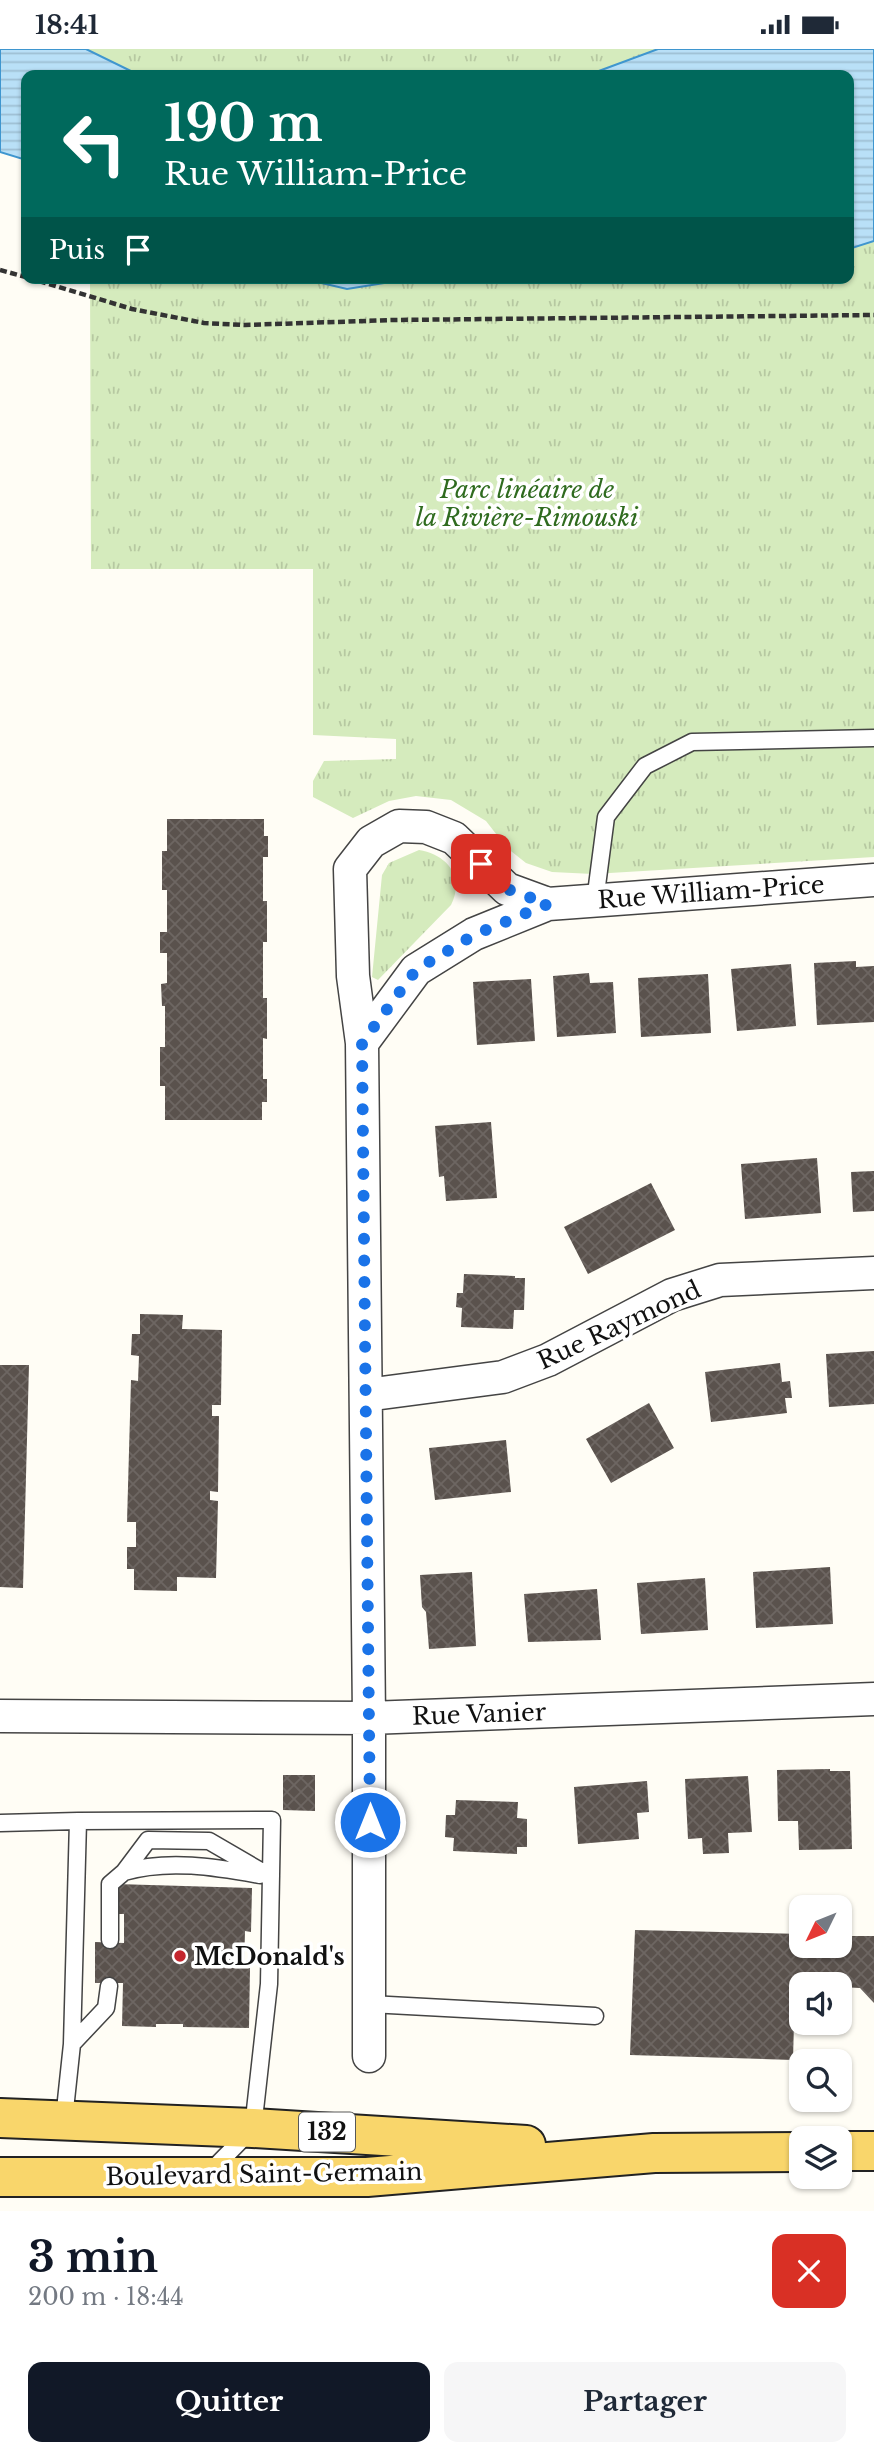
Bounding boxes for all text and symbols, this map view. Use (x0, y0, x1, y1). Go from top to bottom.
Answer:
text: 18:41 (35, 9, 99, 41)
text: 190 m (164, 93, 323, 154)
icon: left (49, 98, 140, 189)
text: Rue William-Price (164, 154, 467, 194)
icon: arrive (119, 231, 157, 269)
text: Puis (49, 234, 105, 266)
park label: Parc linéaire de la Rivière-Rimouski (416, 475, 639, 532)
pin (451, 834, 511, 894)
icon: arrive (462, 845, 500, 883)
street label: Rue William-Price (597, 870, 825, 914)
street label: Rue Raymond (533, 1274, 705, 1376)
street label: Rue Vanier (411, 1697, 547, 1731)
position arrow (333, 1785, 407, 1859)
north arrow (789, 1895, 852, 1958)
map controls (789, 1895, 852, 2189)
place label: McDonald's (194, 1942, 345, 1971)
marker: McDonald's (172, 1948, 188, 1964)
button: sound (789, 1972, 852, 2035)
button: search (789, 2049, 852, 2112)
road number: 132 (299, 2113, 355, 2151)
button: layers (789, 2126, 852, 2189)
street label: Boulevard Saint-Germain (105, 2157, 423, 2191)
text: 3 min (28, 2231, 158, 2283)
button: close (772, 2234, 846, 2308)
text: 200 m · 18:44 (28, 2283, 184, 2311)
button: Quitter (28, 2362, 430, 2442)
button: Partager (444, 2362, 846, 2442)

